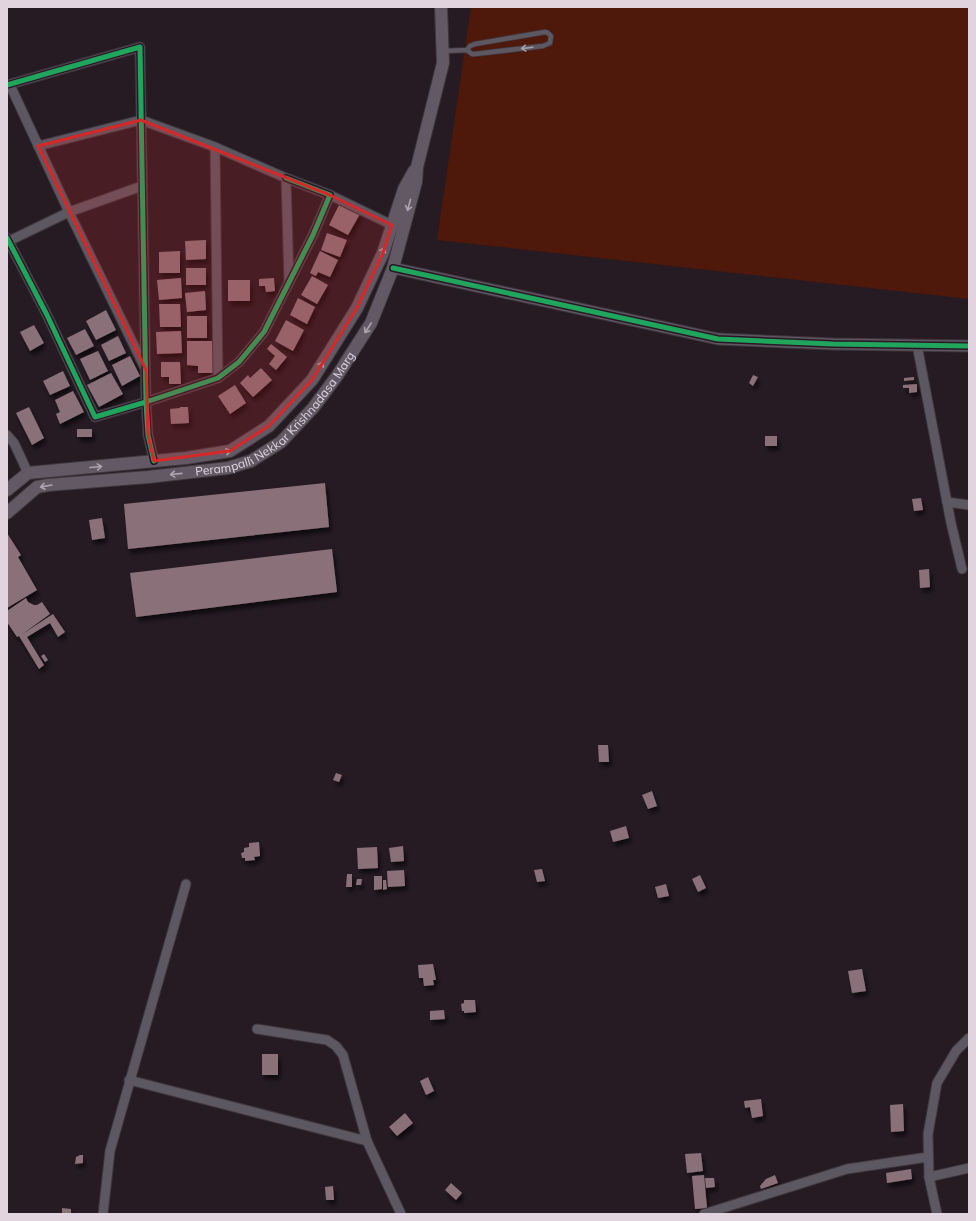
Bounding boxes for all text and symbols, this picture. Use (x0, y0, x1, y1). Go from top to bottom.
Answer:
one-way arrow (521, 44, 534, 52)
one-way arrow (405, 198, 413, 211)
one-way arrow (379, 248, 387, 260)
one-way arrow (364, 322, 372, 333)
street label: Perampalli Nekkar Krishnadasa Marg (194, 349, 358, 479)
one-way arrow (317, 361, 325, 373)
one-way arrow (218, 447, 231, 455)
one-way arrow (89, 463, 102, 470)
one-way arrow (170, 470, 183, 478)
one-way arrow (40, 482, 53, 490)

